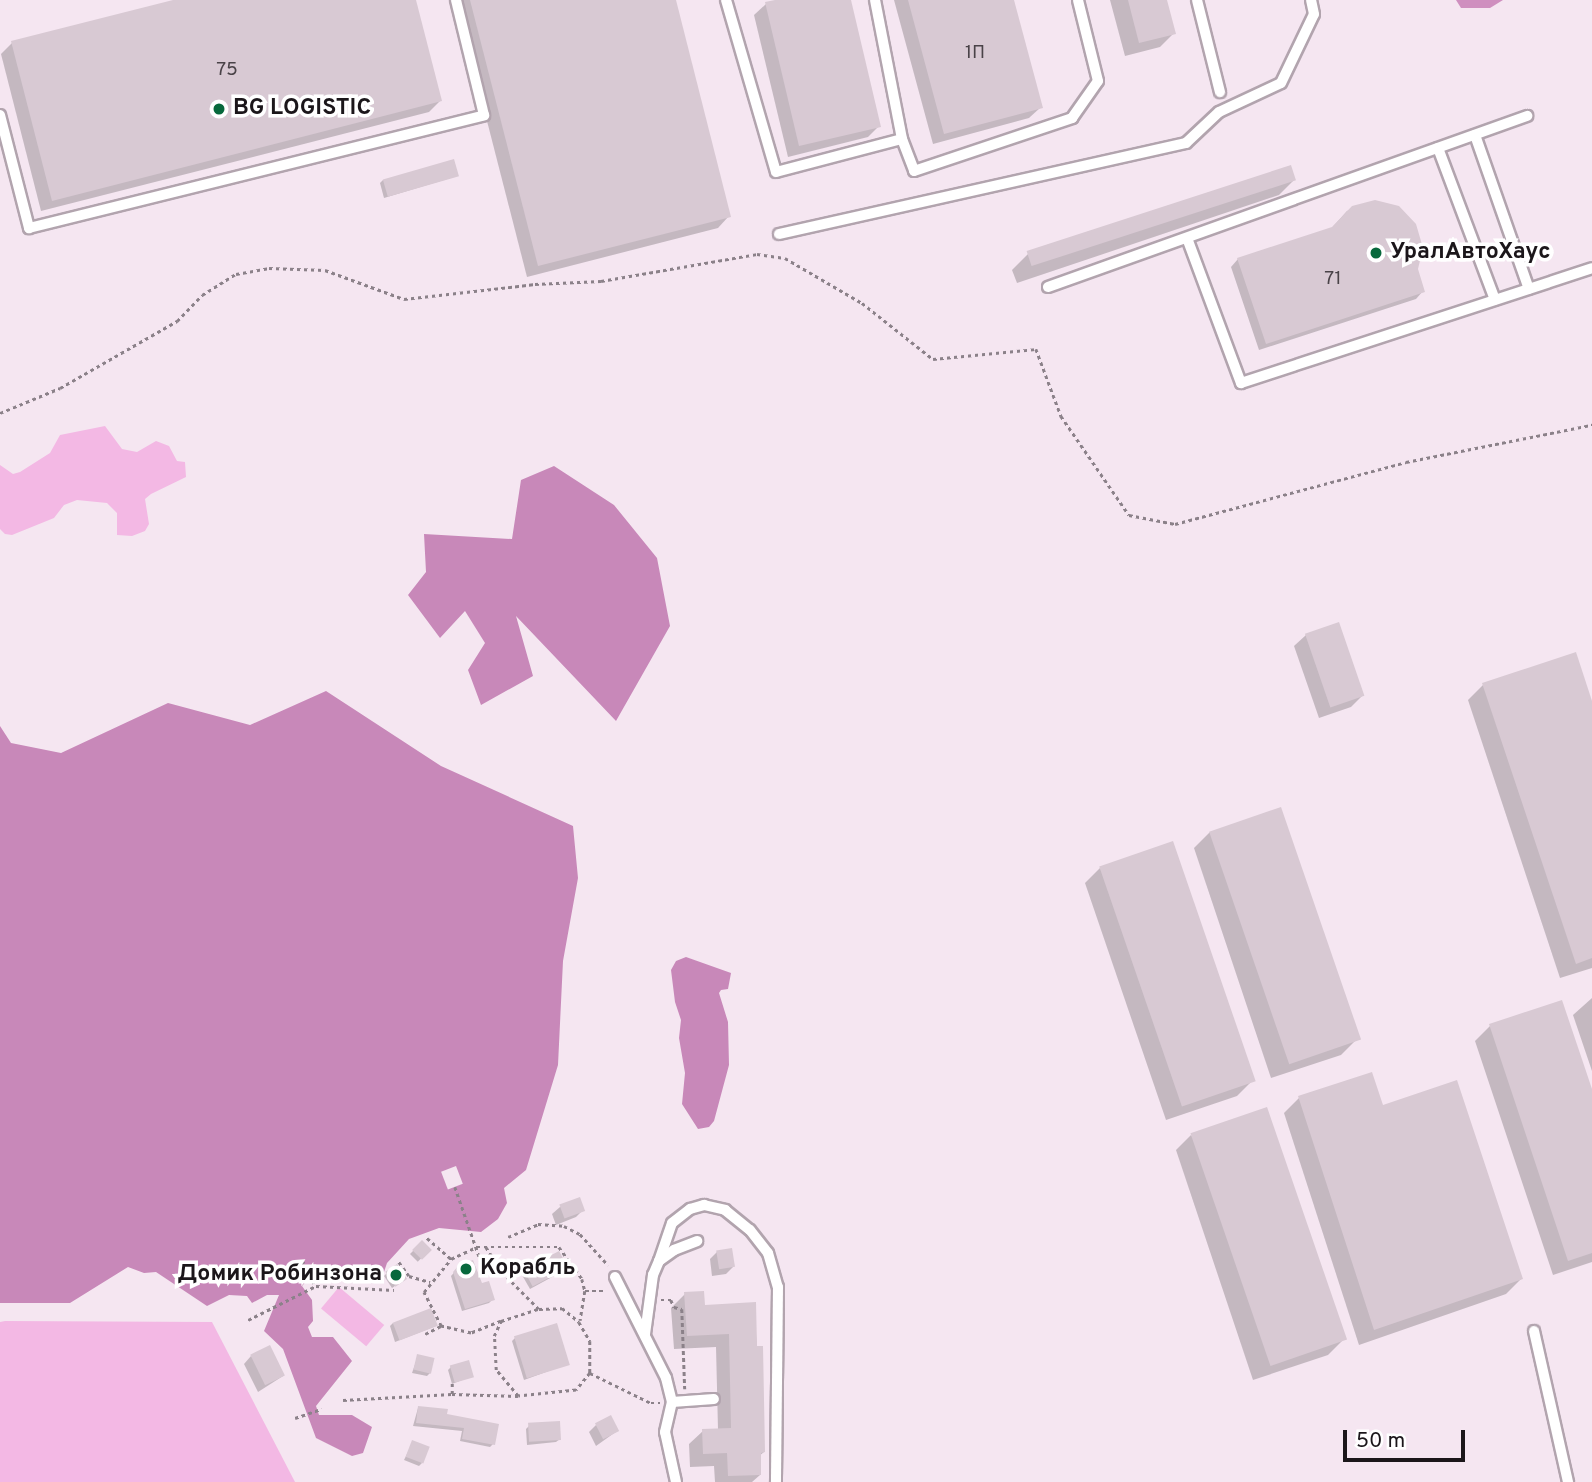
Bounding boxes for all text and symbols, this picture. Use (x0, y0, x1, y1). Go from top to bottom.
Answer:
house number: 1П (965, 43, 985, 65)
house number: 75 (216, 60, 238, 82)
place label: BG LOGISTIC (233, 95, 371, 123)
marker: BG LOGISTIC (211, 101, 227, 117)
place label: УралАвтоХаус (1390, 239, 1551, 267)
marker: УралАвтоХаус (1368, 245, 1384, 261)
house number: 71 (1324, 269, 1342, 291)
place label: Корабль (480, 1255, 575, 1283)
place label: Домик Робинзона (178, 1261, 382, 1289)
marker: Корабль (458, 1261, 474, 1277)
marker: Домик Робинзона (388, 1267, 404, 1283)
scale bar (1347, 1416, 1470, 1460)
text: 50 m (1356, 1428, 1405, 1455)

